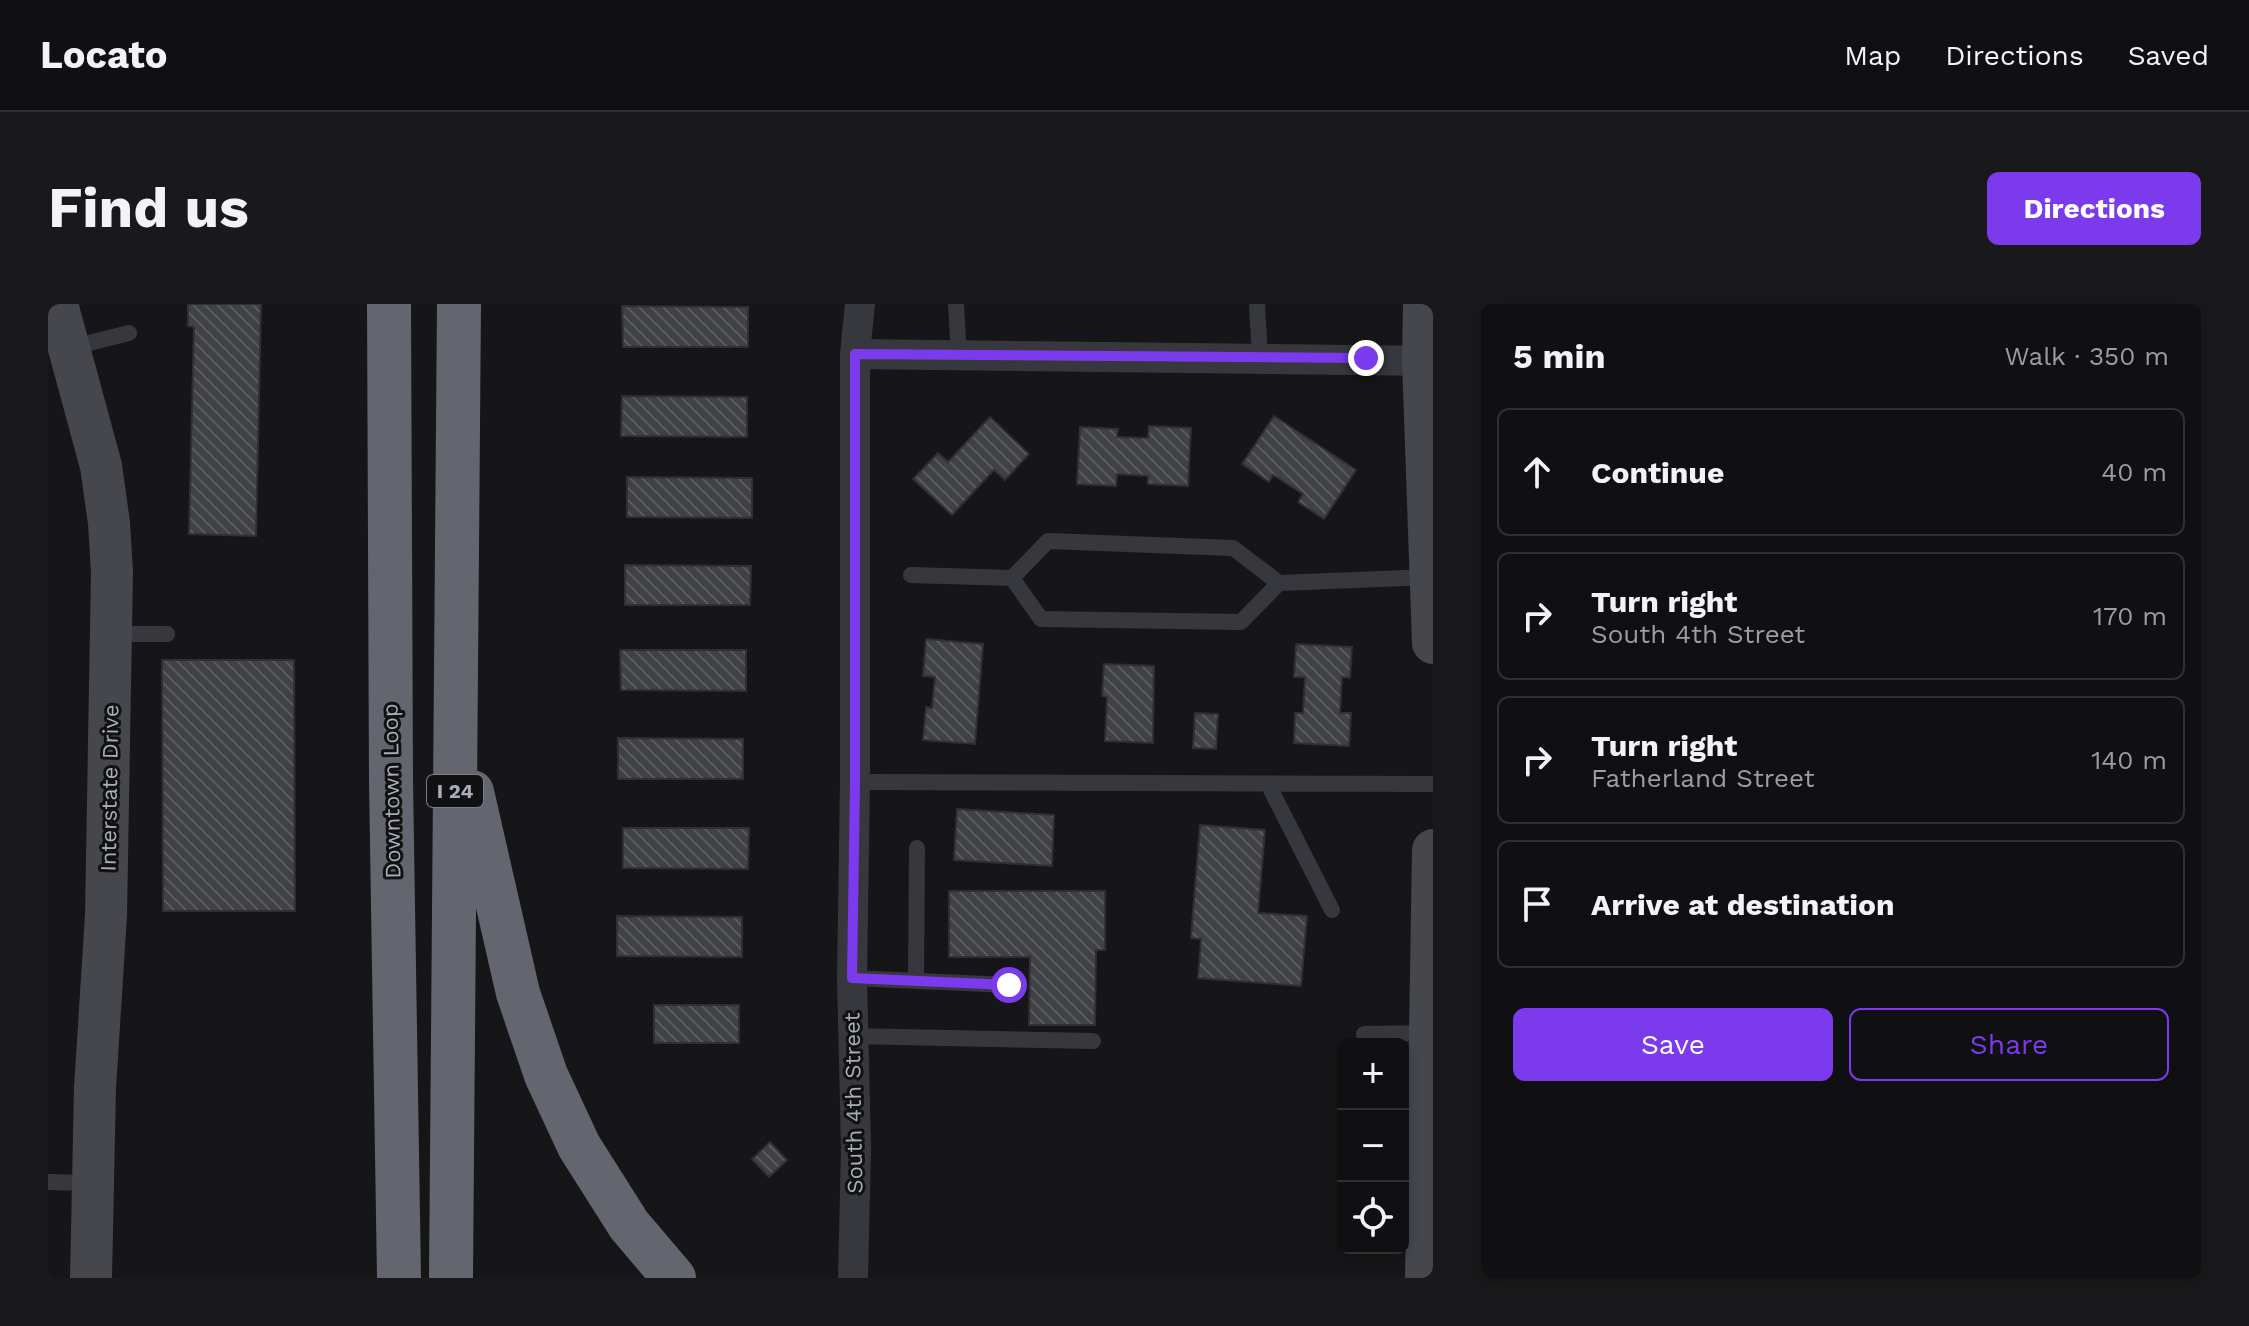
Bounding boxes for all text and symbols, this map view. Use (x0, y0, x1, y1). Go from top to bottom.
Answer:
text: Locato (40, 33, 168, 77)
text: Map (1844, 39, 1901, 72)
text: Directions (1945, 39, 2084, 72)
text: Saved (2128, 39, 2209, 72)
button: Directions (1987, 172, 2201, 245)
text: Find us (48, 175, 249, 241)
text: 5 min (1513, 336, 1606, 376)
route end (1348, 340, 1384, 376)
text: Walk · 350 m (2004, 341, 2169, 371)
icon: ahead (1515, 450, 1559, 494)
text: Continue (1591, 455, 1724, 490)
text: 40 m (2101, 457, 2167, 487)
text: Turn right (1591, 584, 1737, 619)
icon: right (1515, 594, 1559, 638)
text: 170 m (2093, 601, 2167, 631)
text: South 4th Street (1591, 619, 1805, 649)
street label: Downtown Loop (377, 703, 406, 879)
street label: Interstate Drive (96, 704, 123, 872)
text: Turn right (1591, 728, 1737, 763)
icon: right (1515, 738, 1559, 782)
text: 140 m (2091, 745, 2167, 775)
text: Fatherland Street (1591, 763, 1815, 793)
road number: I 24 (427, 775, 483, 807)
icon: arrive (1515, 882, 1559, 926)
text: Arrive at destination (1591, 887, 1895, 922)
route start (991, 967, 1027, 1003)
button: Save (1513, 1008, 1833, 1081)
button: Share (1849, 1008, 2169, 1081)
street label: South 4th Street (839, 1012, 868, 1194)
map controls (1337, 1038, 1409, 1254)
button: + (1337, 1038, 1409, 1110)
button: − (1337, 1110, 1409, 1182)
button: locate (1337, 1182, 1409, 1254)

